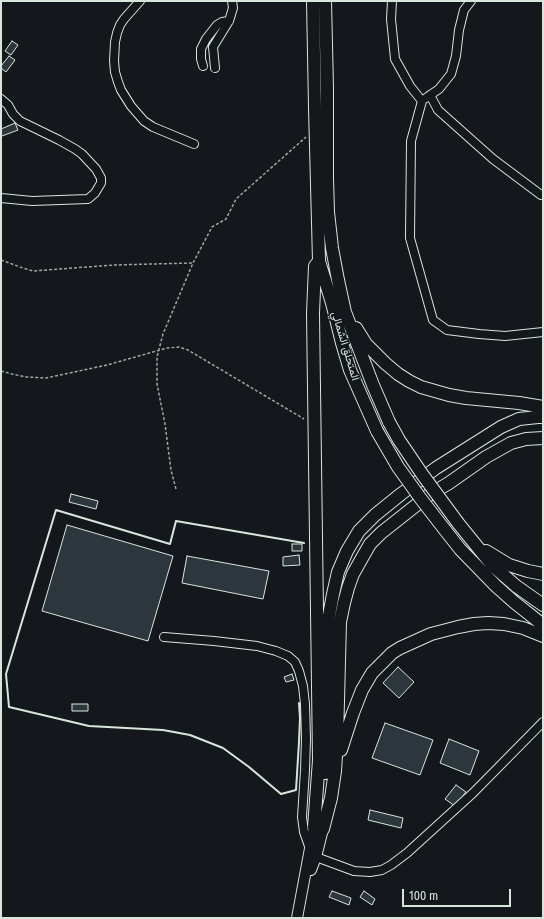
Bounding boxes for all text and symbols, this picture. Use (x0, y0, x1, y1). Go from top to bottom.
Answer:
street label: المتحلق الشمالي (328, 310, 362, 382)
scale bar (404, 881, 513, 907)
text: 100 m (409, 889, 438, 903)

